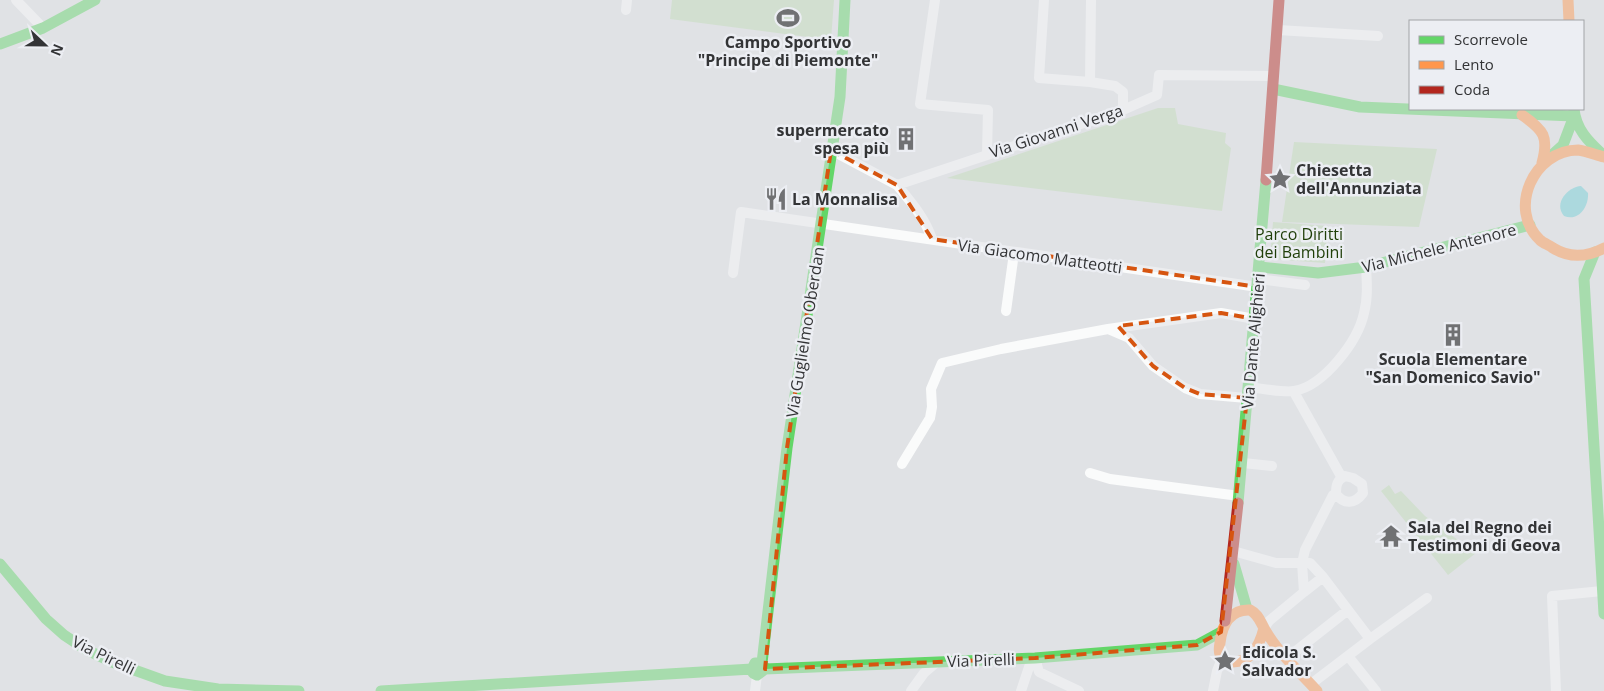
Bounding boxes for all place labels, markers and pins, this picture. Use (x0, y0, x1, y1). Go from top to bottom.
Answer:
sports icon: Campo Sportivo "Principe di Piemonte" (775, 5, 801, 31)
place label: Campo Sportivo "Principe di Piemonte" (698, 31, 878, 71)
place label: supermercato spesa più (777, 119, 889, 159)
building icon: supermercato spesa più (893, 126, 919, 152)
place label: Chiesetta dell'Annunziata (1296, 159, 1422, 199)
place icon: Chiesetta dell'Annunziata (1267, 166, 1293, 192)
restaurant icon: La Monnalisa (763, 186, 789, 212)
place label: La Monnalisa (792, 188, 898, 210)
building icon: Scuola Elementare "San Domenico Savio" (1440, 322, 1466, 348)
place label: Scuola Elementare "San Domenico Savio" (1365, 348, 1541, 388)
place label: Sala del Regno dei Testimoni di Geova (1408, 516, 1561, 556)
temple icon: Sala del Regno dei Testimoni di Geova (1378, 523, 1404, 549)
place label: Edicola S. Salvador (1242, 641, 1316, 681)
place icon: Edicola S. Salvador (1212, 648, 1238, 674)

